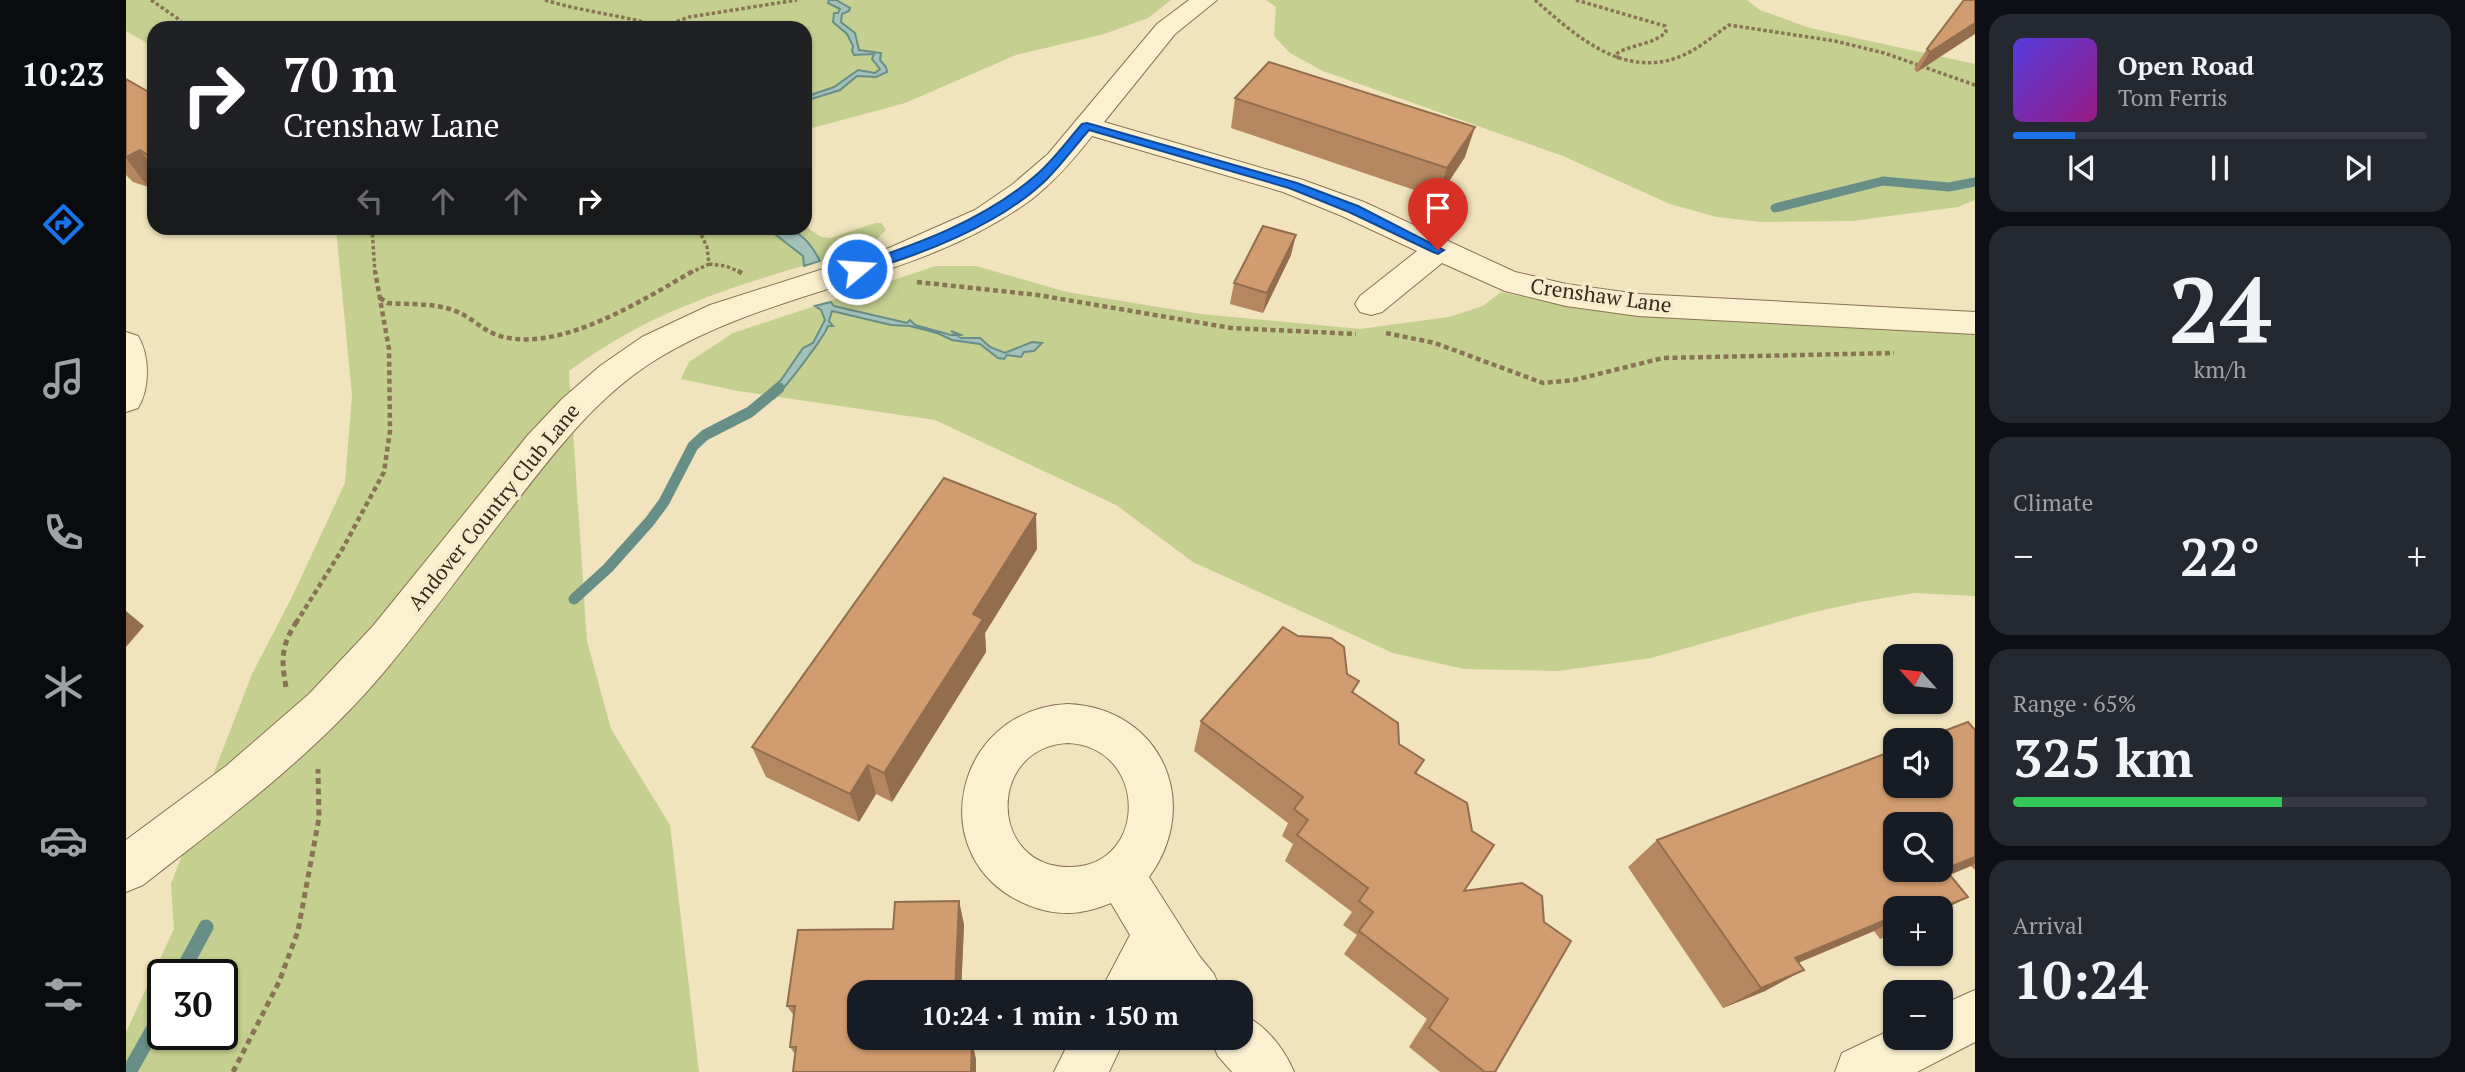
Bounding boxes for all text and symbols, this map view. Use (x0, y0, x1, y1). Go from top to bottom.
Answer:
text: 70 m (283, 41, 397, 106)
text: Open Road (2118, 48, 2254, 82)
icon: right (168, 49, 259, 140)
text: 10:23 (21, 53, 105, 95)
text: Tom Ferris (2118, 82, 2228, 113)
text: Crenshaw Lane (283, 104, 500, 146)
icon: previous (2063, 149, 2101, 187)
icon: pause (2201, 149, 2239, 187)
icon: next (2339, 149, 2377, 187)
pin (1408, 178, 1468, 250)
icon: left (351, 182, 389, 220)
icon: ahead (424, 182, 462, 220)
icon: ahead (497, 182, 535, 220)
icon: right (570, 182, 608, 220)
icon: arrive (1419, 189, 1457, 227)
icon: directions (39, 200, 88, 249)
position arrow (820, 232, 894, 306)
text: 24 (2169, 248, 2271, 369)
street label: Crenshaw Lane (1529, 271, 1674, 319)
icon: music (39, 354, 88, 403)
text: km/h (2193, 354, 2247, 385)
street label: Andover Country Club Lane (401, 397, 585, 616)
text: Climate (2013, 487, 2093, 518)
icon: phone (39, 508, 88, 557)
text: 22° (2180, 522, 2260, 591)
text: − (2013, 531, 2033, 581)
text: + (2407, 531, 2427, 581)
north arrow (1883, 644, 1953, 714)
map controls (1883, 644, 1953, 1050)
icon: climate (39, 662, 88, 711)
text: Range · 65% (2013, 688, 2136, 719)
text: 325 km (2013, 723, 2194, 792)
button: sound (1883, 728, 1953, 798)
button: search (1883, 812, 1953, 882)
icon: car (39, 816, 88, 865)
button: + (1883, 896, 1953, 966)
text: Arrival (2013, 910, 2084, 941)
text: 10:24 (2013, 945, 2148, 1014)
speed limit sign: 30 (147, 959, 238, 1050)
icon: filters (39, 970, 88, 1019)
button: − (1883, 980, 1953, 1050)
text: 10:24 · 1 min · 150 m (921, 998, 1179, 1032)

